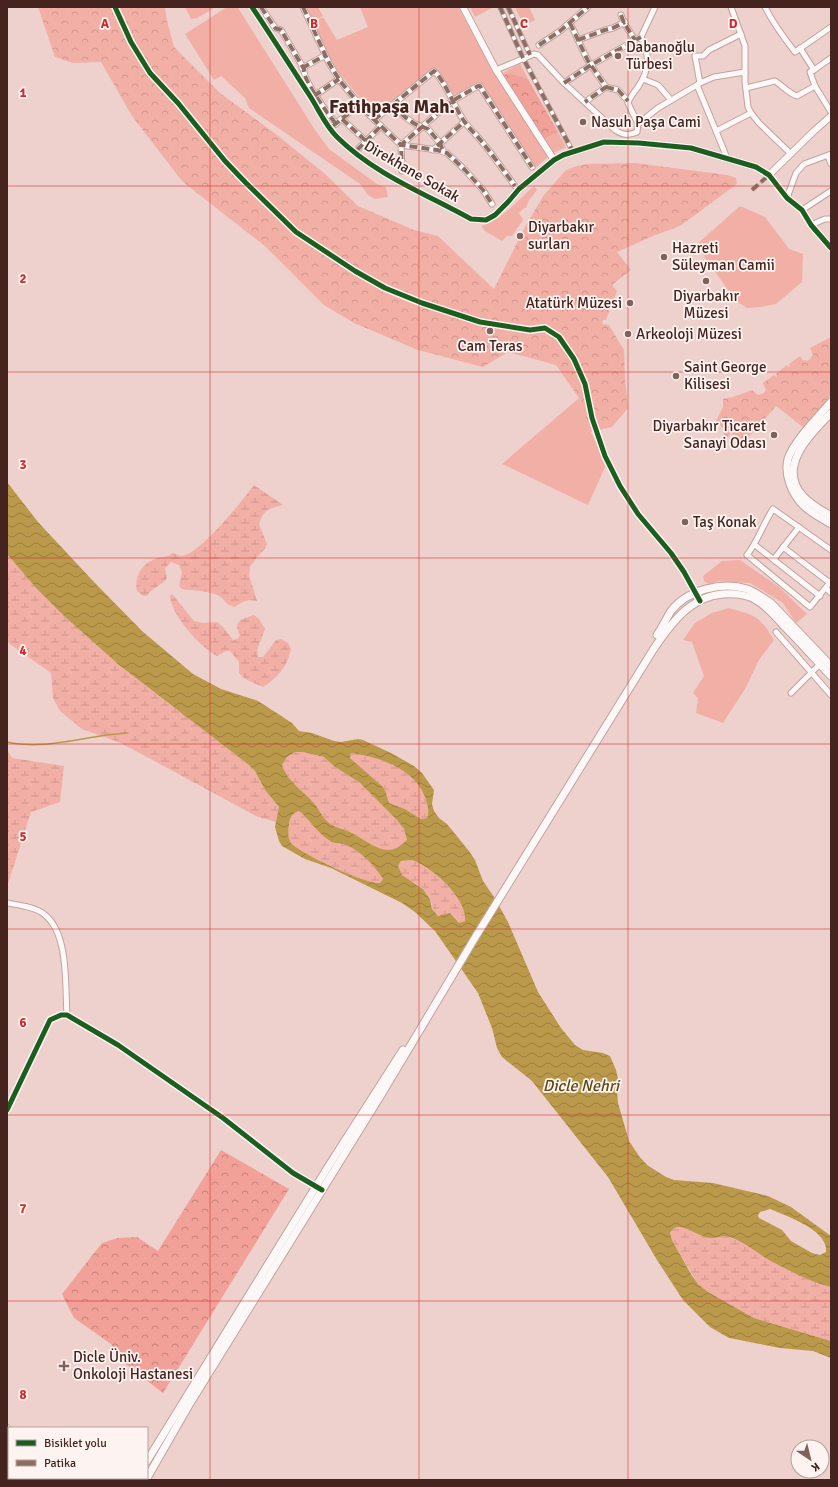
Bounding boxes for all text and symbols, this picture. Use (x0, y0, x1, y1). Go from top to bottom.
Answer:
text: A (101, 16, 110, 32)
text: B (310, 16, 318, 32)
text: C (520, 16, 528, 32)
text: D (729, 16, 738, 32)
place label: Dabanoğlu Türbesi (626, 38, 695, 73)
marker: Dabanoğlu Türbesi (613, 51, 623, 61)
text: 1 (19, 85, 27, 101)
district label: Fatihpaşa Mah. (329, 95, 455, 119)
place label: Nasuh Paşa Cami (591, 113, 701, 131)
marker: Nasuh Paşa Cami (578, 117, 588, 127)
street label: Direkhane Sokak (361, 136, 464, 206)
place label: Diyarbakır surları (528, 218, 595, 253)
marker: Diyarbakır surları (515, 231, 525, 241)
place label: Hazreti Süleyman Camii (672, 239, 775, 274)
marker: Hazreti Süleyman Camii (659, 252, 669, 262)
text: 2 (19, 271, 27, 287)
marker: Diyarbakır Müzesi (701, 276, 711, 286)
place label: Diyarbakır Müzesi (673, 287, 740, 322)
place label: Atatürk Müzesi (526, 294, 622, 312)
marker: Atatürk Müzesi (625, 298, 635, 308)
place label: Arkeoloji Müzesi (636, 325, 742, 343)
marker: Cam Teras (485, 326, 495, 336)
marker: Arkeoloji Müzesi (623, 329, 633, 339)
place label: Cam Teras (457, 337, 523, 355)
place label: Saint George Kilisesi (684, 358, 767, 393)
marker: Saint George Kilisesi (671, 371, 681, 381)
place label: Diyarbakır Ticaret Sanayi Odası (652, 417, 766, 452)
marker: Diyarbakır Ticaret Sanayi Odası (769, 430, 779, 440)
text: 3 (19, 457, 27, 473)
place label: Taş Konak (693, 513, 757, 531)
marker: Taş Konak (680, 517, 690, 527)
text: 4 (19, 643, 27, 659)
text: 5 (19, 829, 27, 845)
text: 6 (19, 1015, 27, 1031)
water label: Dicle Nehri (543, 1076, 621, 1096)
text: 7 (19, 1201, 27, 1217)
place label: Dicle Üniv. Onkoloji Hastanesi (73, 1348, 193, 1383)
marker: Dicle Üniv. Onkoloji Hastanesi (58, 1360, 70, 1372)
text: 8 (19, 1387, 27, 1403)
legend (8, 1427, 148, 1479)
text: Bisiklet yolu (44, 1436, 107, 1451)
north arrow (790, 1439, 830, 1479)
text: Patika (44, 1456, 76, 1471)
text: K (809, 1459, 822, 1474)

